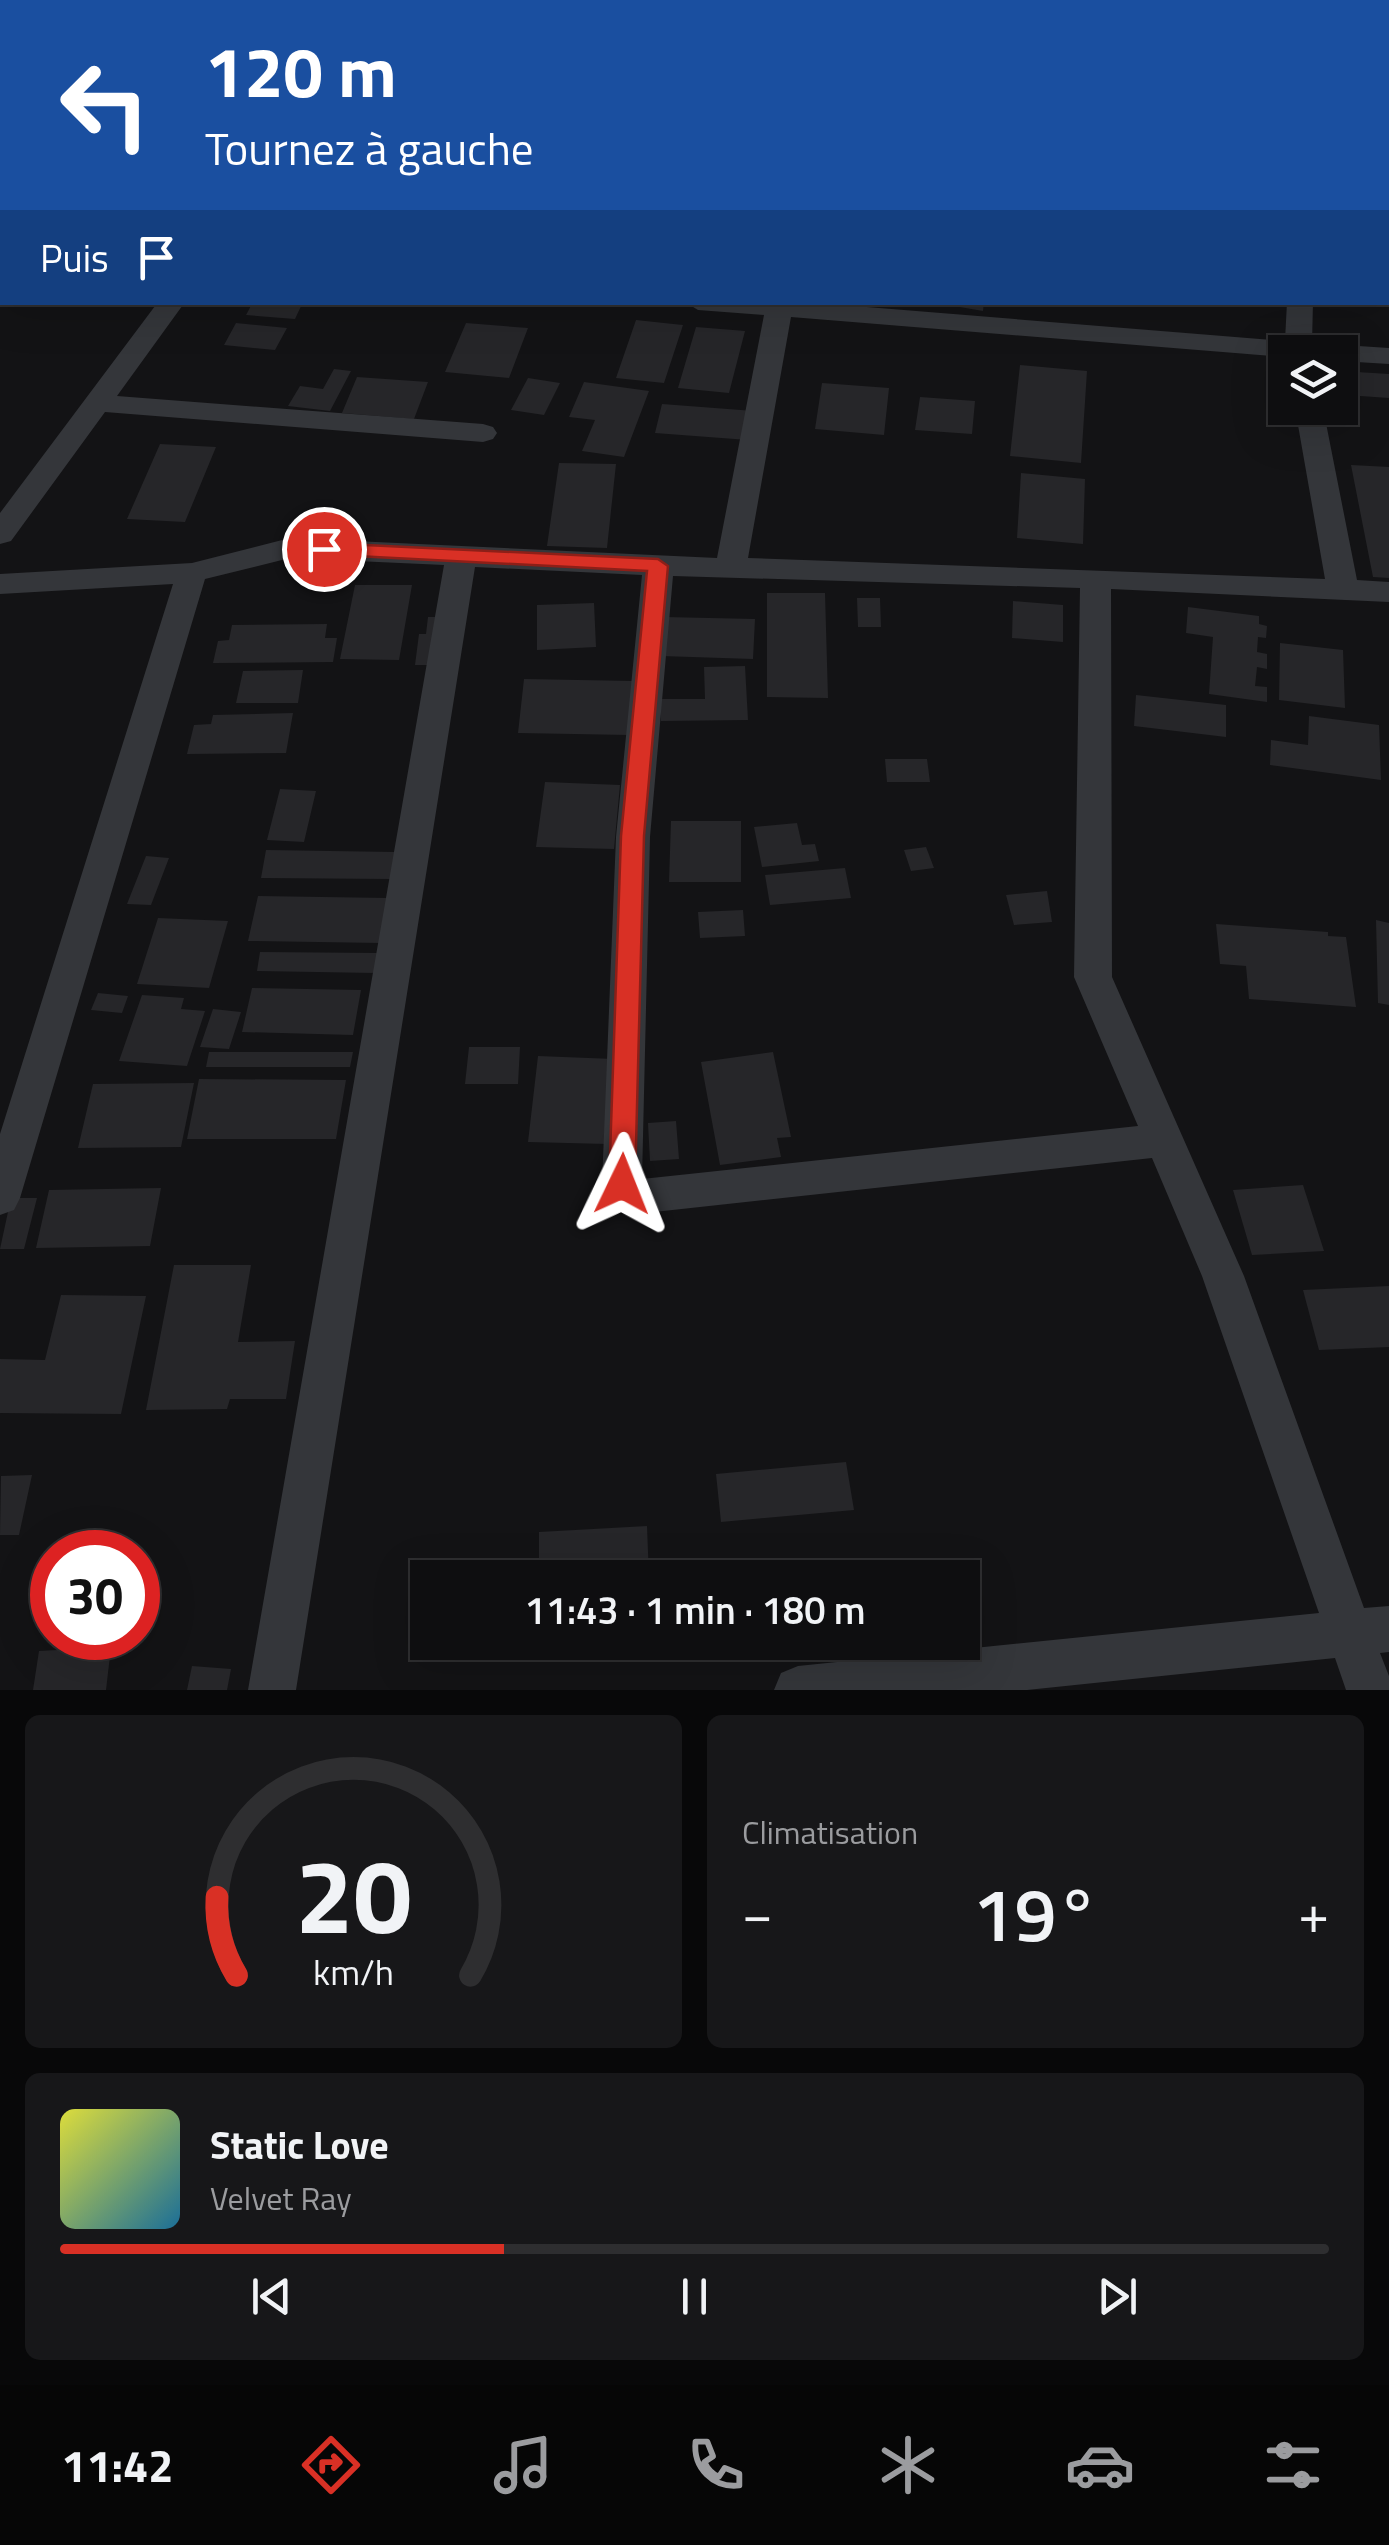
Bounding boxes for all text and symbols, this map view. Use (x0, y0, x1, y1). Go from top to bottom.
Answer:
text: 120 m (205, 18, 397, 124)
icon: left (40, 40, 170, 170)
text: Tournez à gauche (205, 114, 534, 182)
text: Puis (40, 229, 109, 287)
icon: arrive (129, 230, 184, 285)
map controls (1268, 335, 1358, 425)
button: layers (1268, 335, 1358, 425)
pin (282, 507, 367, 592)
icon: arrive (297, 522, 352, 577)
position arrow (570, 1132, 674, 1236)
speed limit sign: 30 (30, 1530, 160, 1660)
text: 11:43 · 1 min · 180 m (524, 1581, 866, 1639)
text: Climatisation (742, 1808, 918, 1856)
text: 20 (295, 1815, 412, 1973)
text: 19° (972, 1856, 1099, 1970)
text: − (742, 1871, 773, 1954)
text: + (1298, 1871, 1329, 1954)
text: km/h (313, 1944, 394, 1999)
text: Static Love (210, 2116, 389, 2174)
text: Velvet Ray (210, 2174, 352, 2222)
icon: previous (244, 2269, 299, 2324)
icon: pause (667, 2269, 722, 2324)
icon: next (1090, 2269, 1145, 2324)
icon: directions (296, 2430, 366, 2500)
icon: music (488, 2430, 558, 2500)
icon: phone (681, 2430, 751, 2500)
icon: climate (873, 2430, 943, 2500)
icon: car (1065, 2430, 1135, 2500)
icon: filters (1258, 2430, 1328, 2500)
text: 11:42 (61, 2431, 174, 2499)

